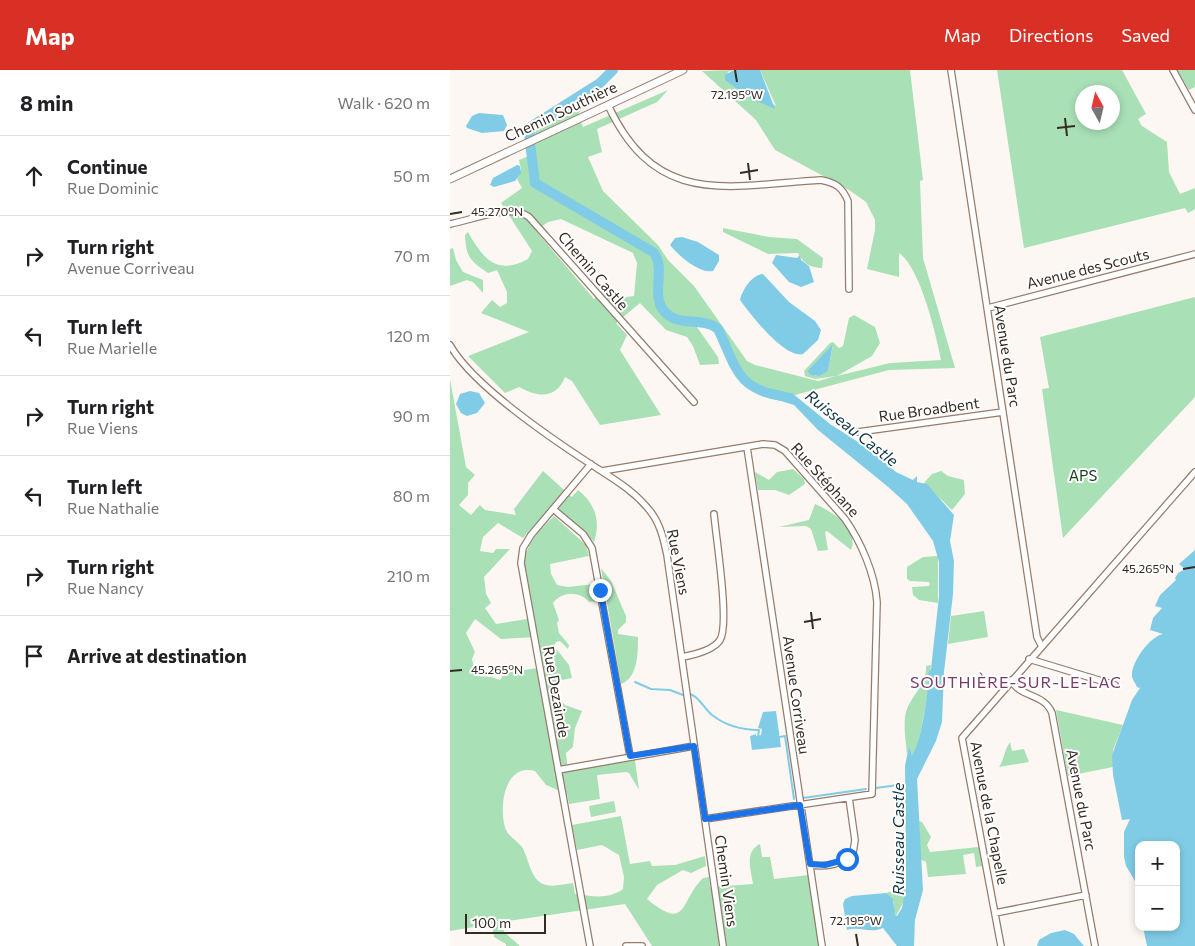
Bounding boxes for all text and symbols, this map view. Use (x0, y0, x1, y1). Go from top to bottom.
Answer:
text: Map (25, 21, 75, 50)
text: Map (944, 24, 981, 46)
text: Directions (1009, 24, 1093, 46)
text: Saved (1121, 24, 1170, 46)
street label: Chemin Southière (502, 77, 620, 145)
north arrow (1075, 85, 1120, 130)
text: 72.195°W (711, 87, 763, 101)
text: 8 min (20, 90, 73, 115)
text: Walk · 620 m (338, 93, 430, 112)
text: Continue (67, 155, 147, 178)
icon: ahead (20, 162, 48, 190)
text: 50 m (393, 166, 430, 185)
text: Rue Dominic (67, 178, 159, 197)
text: 45.270°N (471, 204, 523, 218)
street label: Chemin Castle (555, 227, 633, 313)
text: Turn right (67, 235, 154, 258)
icon: right (20, 242, 48, 270)
street label: Avenue des Scouts (1025, 244, 1151, 292)
text: 70 m (394, 246, 430, 265)
text: Avenue Corriveau (67, 258, 194, 277)
street label: Avenue du Parc (991, 303, 1025, 408)
text: Turn left (67, 315, 142, 338)
icon: left (20, 322, 48, 350)
text: 120 m (387, 326, 430, 345)
text: Rue Marielle (67, 338, 157, 357)
water label: Ruisseau Castle (802, 385, 903, 470)
street label: Rue Broadbent (877, 393, 980, 425)
text: Turn right (67, 395, 154, 418)
icon: right (20, 402, 48, 430)
text: 90 m (393, 406, 430, 425)
text: Rue Viens (67, 418, 138, 437)
street label: Rue Stéphane (788, 439, 864, 520)
park label: APS (1069, 466, 1097, 484)
text: Turn left (67, 475, 142, 498)
icon: left (20, 482, 48, 510)
text: 80 m (393, 486, 430, 505)
text: Rue Nathalie (67, 498, 159, 517)
street label: Rue Viens (664, 527, 694, 596)
text: Turn right (67, 555, 154, 578)
text: 45.265°N (1122, 561, 1174, 575)
icon: right (20, 562, 48, 590)
text: 210 m (387, 566, 430, 585)
text: Rue Nancy (67, 578, 144, 597)
route end (589, 579, 612, 602)
street label: Avenue Corriveau (780, 634, 814, 755)
icon: arrive (20, 642, 48, 670)
text: Arrive at destination (67, 644, 247, 667)
street label: Rue Dezainde (540, 645, 574, 739)
text: 45.265°N (471, 662, 523, 676)
district label: SOUTHIÈRE-SUR-LE-LAC (910, 672, 1122, 691)
street label: Avenue de la Chapelle (967, 739, 1013, 886)
street label: Avenue du Parc (1063, 747, 1101, 852)
water label: Ruisseau Castle (888, 782, 907, 895)
street label: Chemin Viens (712, 834, 742, 928)
map controls (1135, 841, 1180, 931)
button: + (1135, 841, 1180, 886)
route start (836, 848, 859, 871)
button: − (1135, 886, 1180, 931)
scale bar (465, 911, 546, 934)
text: 72.195°W (830, 913, 882, 927)
text: 100 m (472, 914, 511, 931)

